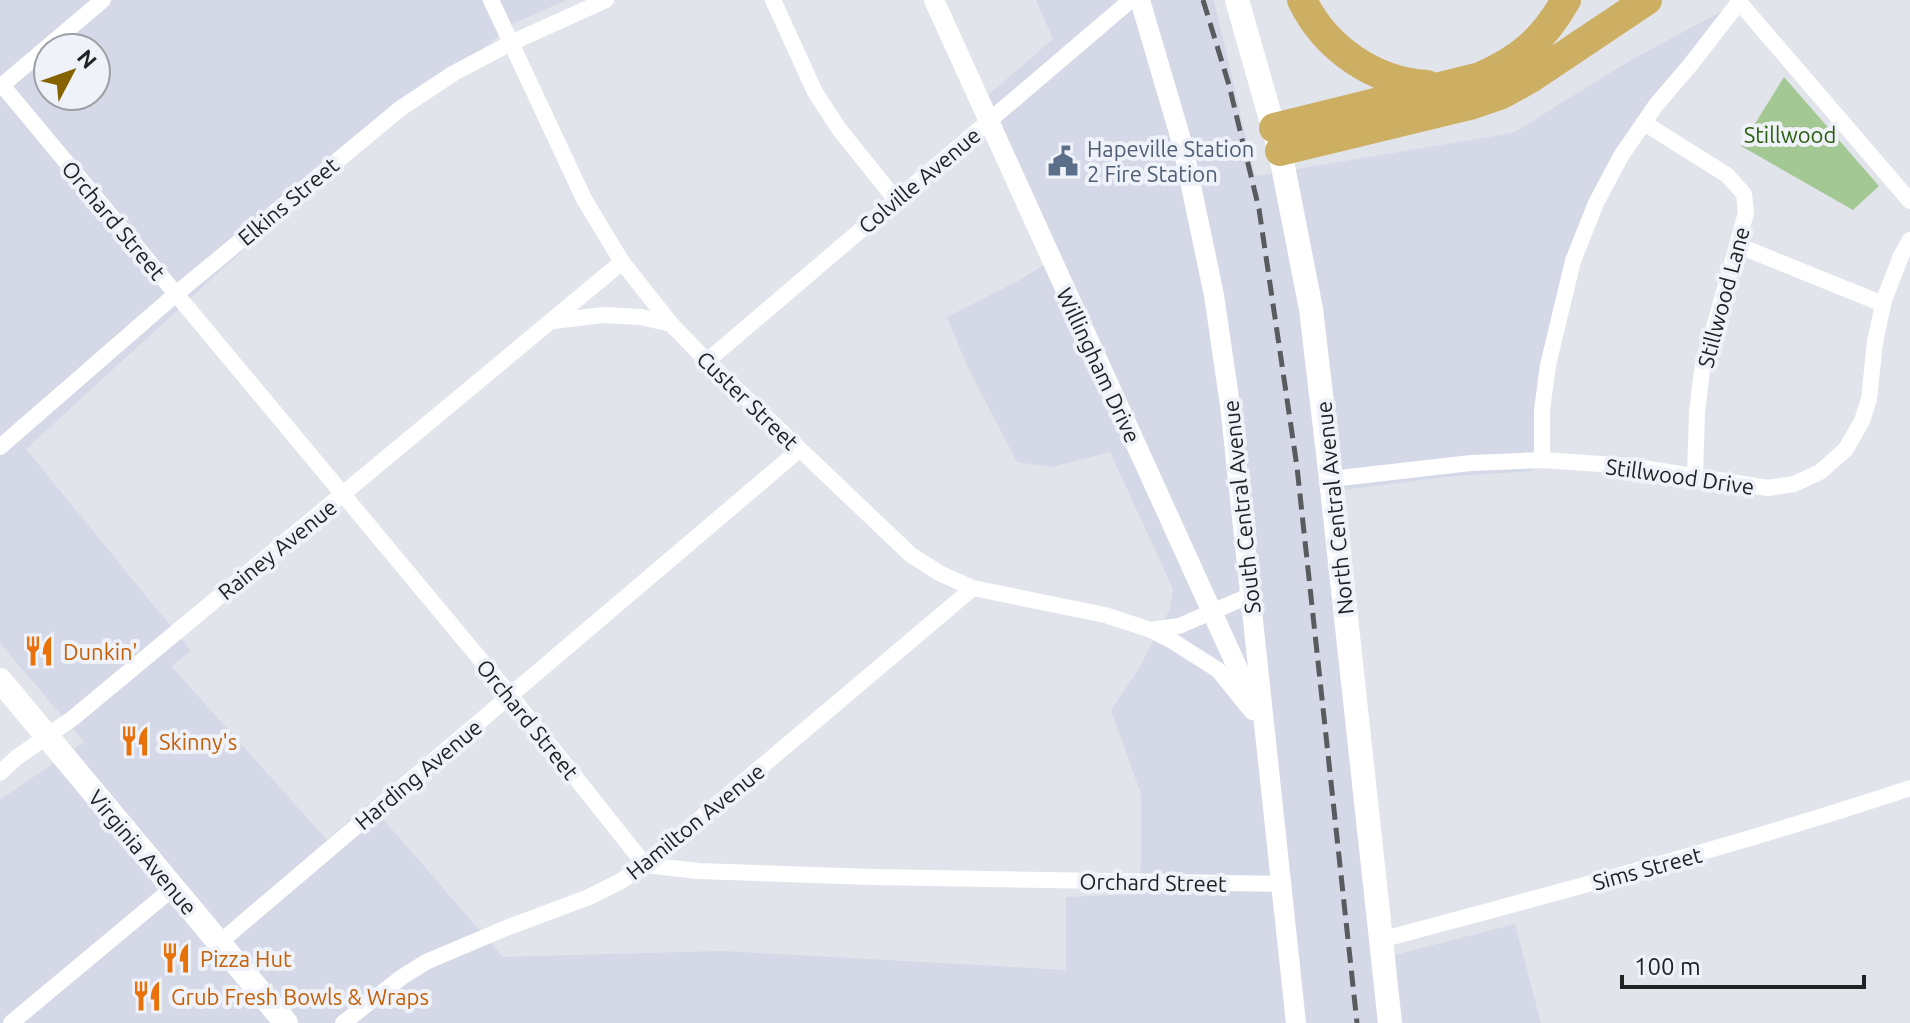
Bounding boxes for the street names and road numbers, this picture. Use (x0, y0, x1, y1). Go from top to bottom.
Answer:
street label: Colville Avenue (853, 122, 985, 238)
street label: Elkins Street (233, 152, 343, 250)
street label: Orchard Street (57, 156, 171, 285)
street label: Stillwood Lane (1692, 224, 1754, 370)
street label: Willingham Drive (1052, 284, 1146, 446)
street label: Custer Street (692, 346, 804, 455)
street label: South Central Avenue (1217, 399, 1265, 615)
street label: North Central Avenue (1310, 400, 1358, 616)
street label: Stillwood Drive (1604, 453, 1756, 499)
street label: Rainey Avenue (213, 494, 341, 604)
street label: Orchard Street (472, 654, 584, 784)
street label: Harding Avenue (350, 714, 486, 834)
street label: Hamilton Avenue (621, 758, 769, 884)
street label: Virginia Avenue (84, 785, 202, 919)
street label: Sims Street (1590, 841, 1705, 895)
street label: Orchard Street (1079, 868, 1227, 896)

